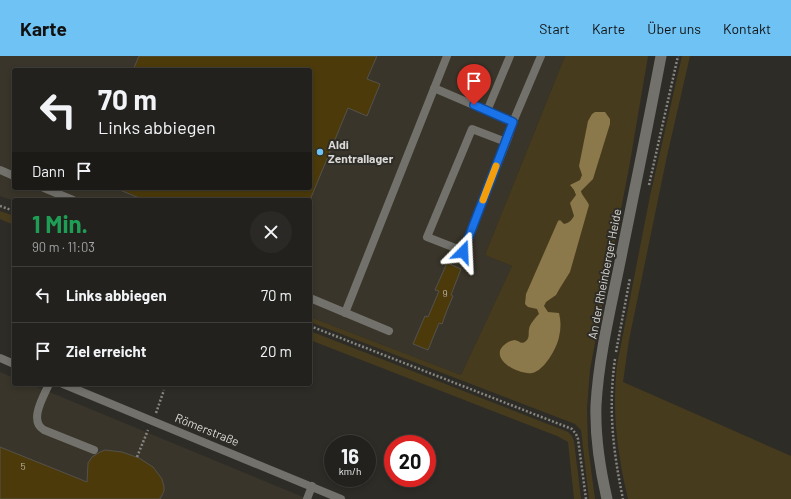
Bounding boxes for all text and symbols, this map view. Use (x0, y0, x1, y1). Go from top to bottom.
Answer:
text: Karte (20, 17, 67, 40)
text: Start (539, 20, 570, 37)
text: Karte (592, 20, 625, 37)
text: Über uns (647, 20, 701, 37)
text: Kontakt (723, 20, 771, 37)
pin (457, 64, 491, 105)
icon: arrive (463, 70, 485, 92)
text: 70 m (98, 82, 157, 116)
icon: left (32, 84, 84, 136)
text: Links abbiegen (98, 116, 216, 138)
place label: Aldi Zentrallager (328, 137, 394, 165)
marker: Aldi Zentrallager (315, 147, 325, 157)
icon: arrive (73, 160, 95, 182)
text: Dann (32, 162, 65, 180)
street label: An der Rheinberger Heide (585, 207, 624, 340)
text: 1 Min. (32, 209, 88, 238)
button: close (250, 211, 292, 253)
position arrow (442, 231, 484, 273)
text: 90 m · 11:03 (32, 239, 95, 255)
icon: left (32, 284, 54, 306)
text: Links abbiegen (66, 286, 167, 304)
text: 70 m (261, 286, 292, 304)
house number: 9 (442, 287, 448, 299)
icon: arrive (32, 340, 54, 362)
text: Ziel erreicht (66, 342, 147, 360)
text: 20 m (260, 342, 292, 360)
street label: Römerstraße (173, 410, 242, 448)
speed limit sign: 20 (384, 435, 436, 487)
text: 16 (341, 444, 359, 468)
house number: 5 (20, 460, 26, 472)
text: km/h (339, 465, 361, 477)

